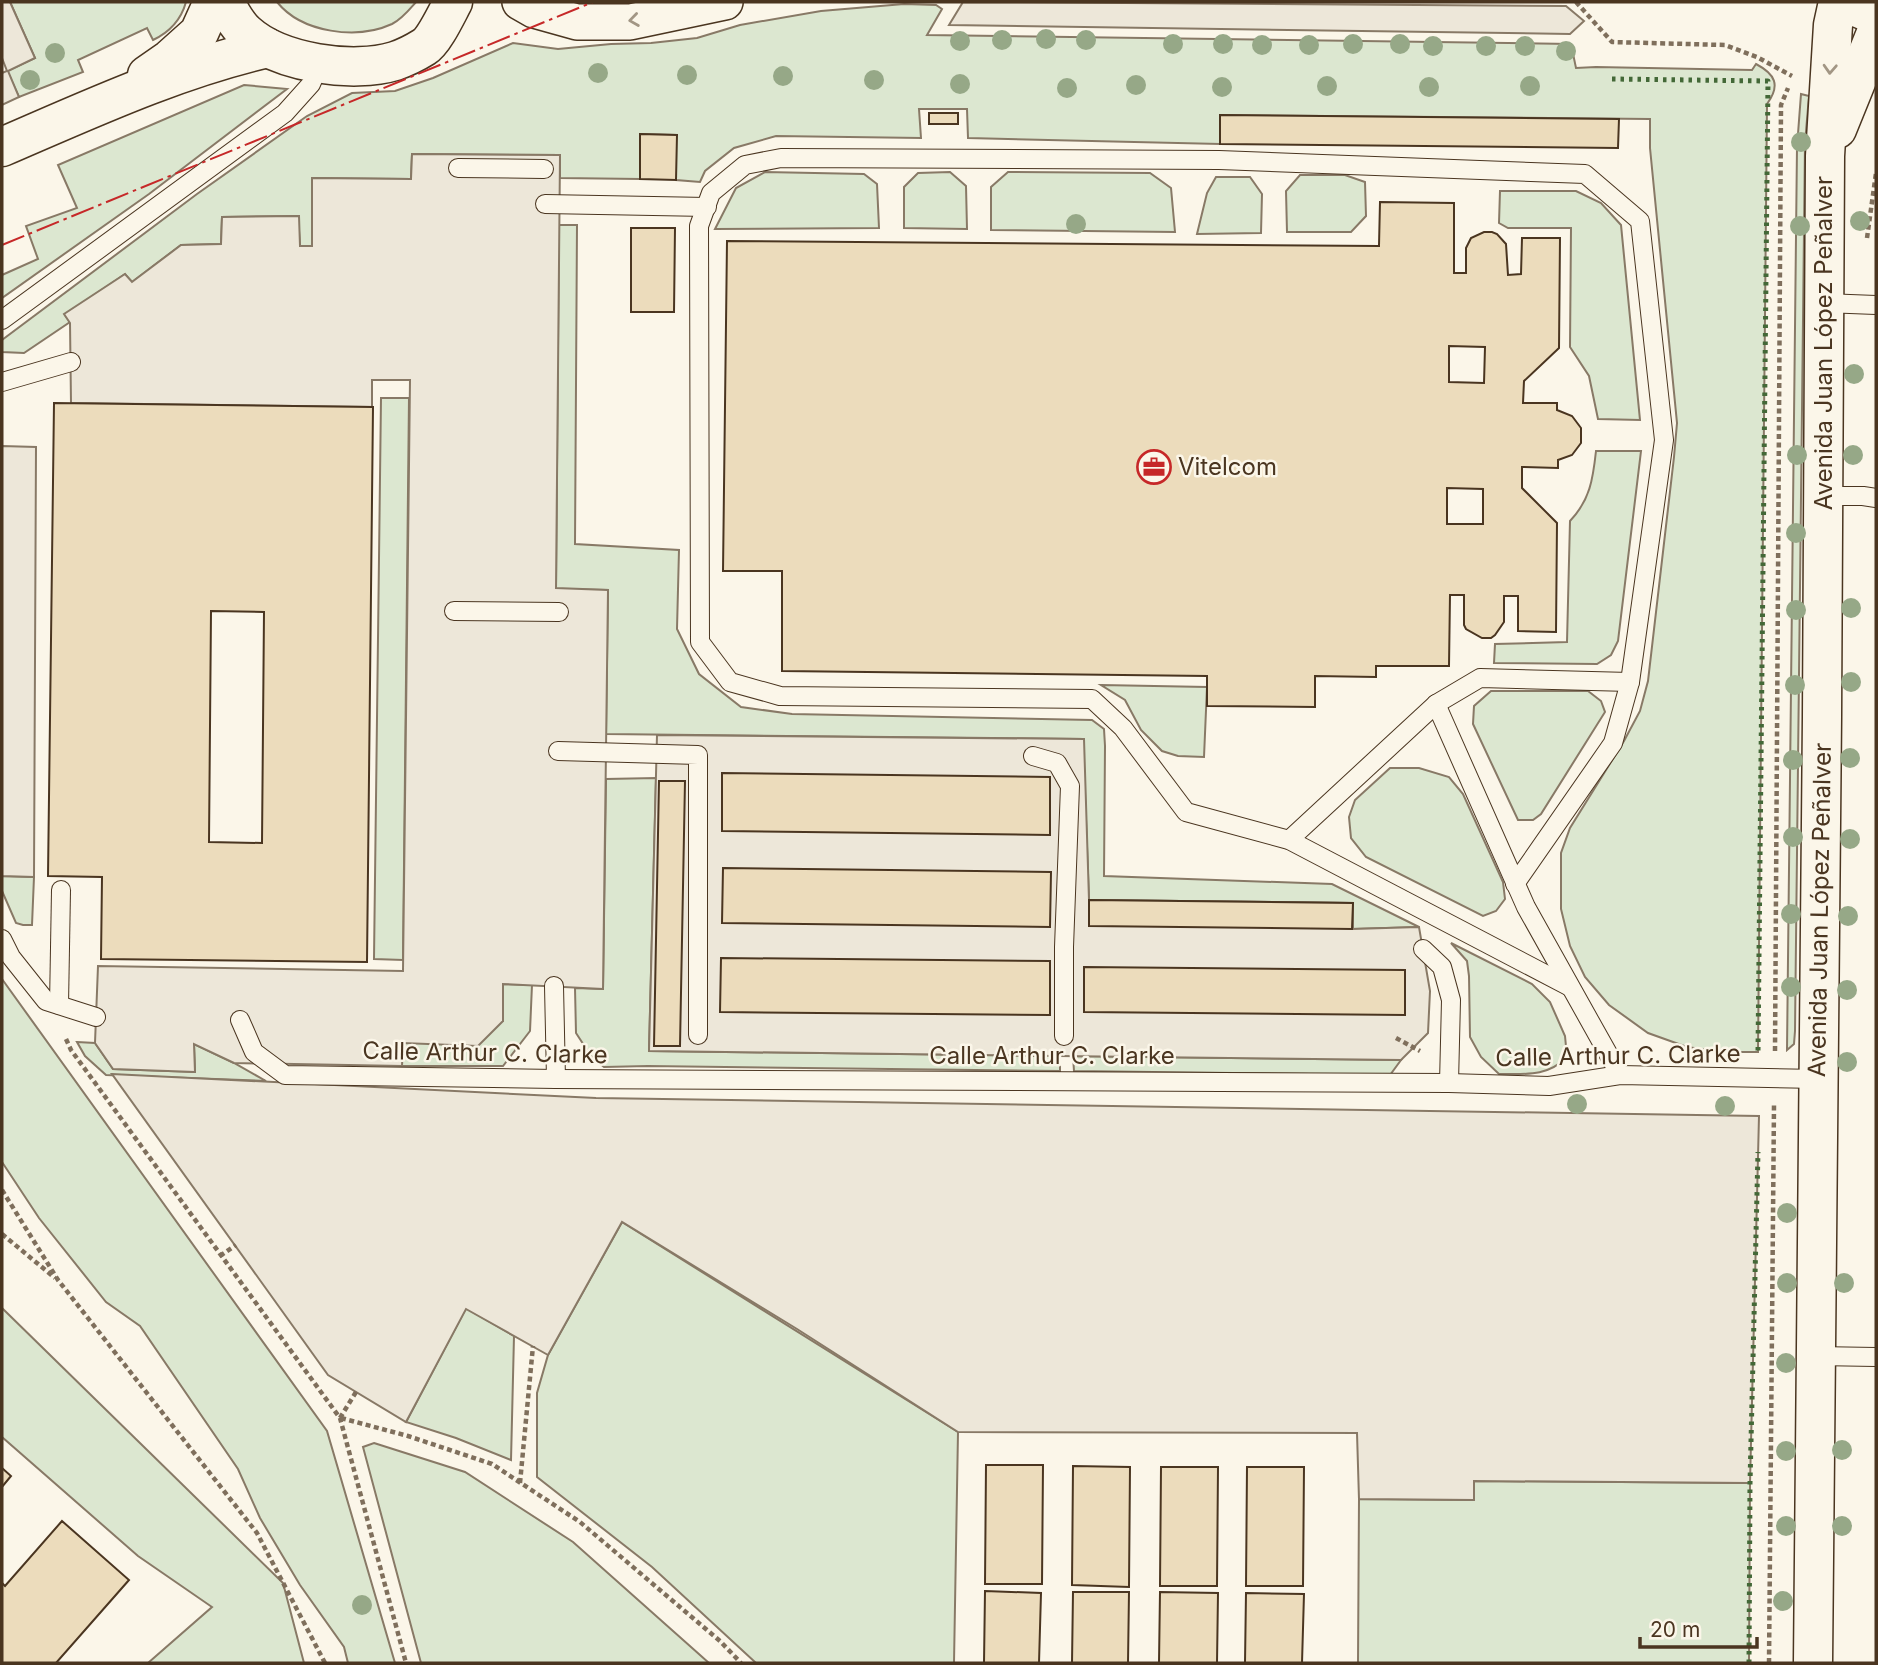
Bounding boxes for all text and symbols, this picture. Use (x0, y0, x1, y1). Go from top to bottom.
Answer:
one-way arrow (628, 13, 640, 28)
one-way arrow (1823, 64, 1838, 75)
street label: Avenida Juan López Peñalver (1809, 176, 1838, 510)
office icon: Vitelcom (1135, 448, 1173, 486)
place label: Vitelcom (1178, 452, 1277, 481)
street label: Avenida Juan López Peñalver (1802, 743, 1837, 1077)
street label: Calle Arthur C. Clarke (362, 1036, 608, 1069)
street label: Calle Arthur C. Clarke (1495, 1039, 1741, 1072)
street label: Calle Arthur C. Clarke (929, 1041, 1175, 1070)
scale bar (1640, 1606, 1757, 1650)
text: 20 m (1650, 1617, 1700, 1642)

